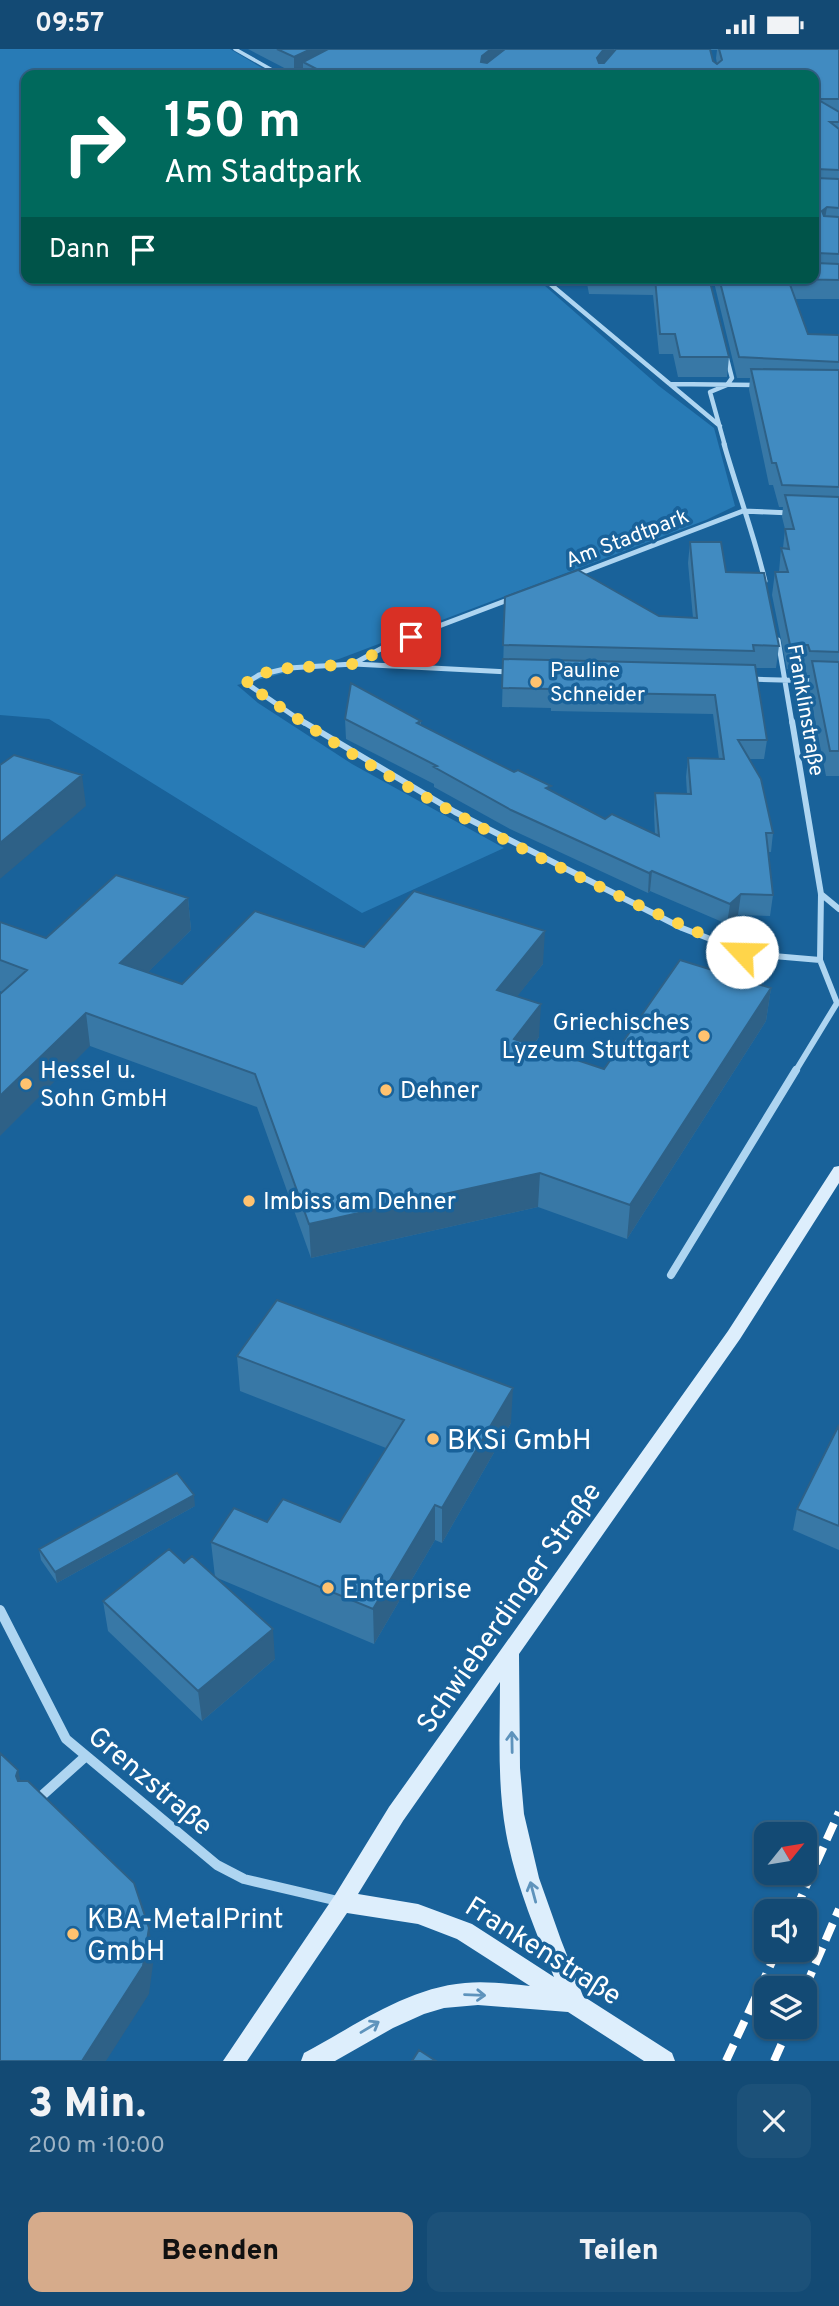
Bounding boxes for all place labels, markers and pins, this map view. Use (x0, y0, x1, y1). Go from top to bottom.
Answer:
pin (381, 607, 441, 667)
place label: Pauline Schneider (550, 658, 645, 709)
marker: Pauline Schneider (528, 674, 544, 690)
place label: Griechisches Lyzeum Stuttgart (502, 1009, 690, 1067)
marker: Griechisches Lyzeum Stuttgart (696, 1028, 712, 1044)
place label: Hessel u. Sohn GmbH (40, 1057, 167, 1115)
marker: Hessel u. Sohn GmbH (18, 1076, 34, 1092)
place label: Dehner (400, 1077, 479, 1107)
marker: Dehner (378, 1082, 394, 1098)
place label: Imbiss am Dehner (263, 1188, 456, 1218)
marker: Imbiss am Dehner (241, 1193, 257, 1209)
place label: BKSi GmbH (447, 1424, 592, 1460)
marker: BKSi GmbH (425, 1431, 441, 1447)
place label: Enterprise (342, 1573, 472, 1609)
marker: Enterprise (320, 1580, 336, 1596)
place label: KBA-MetalPrint GmbH (87, 1903, 284, 1971)
marker: KBA-MetalPrint GmbH (65, 1926, 81, 1942)

